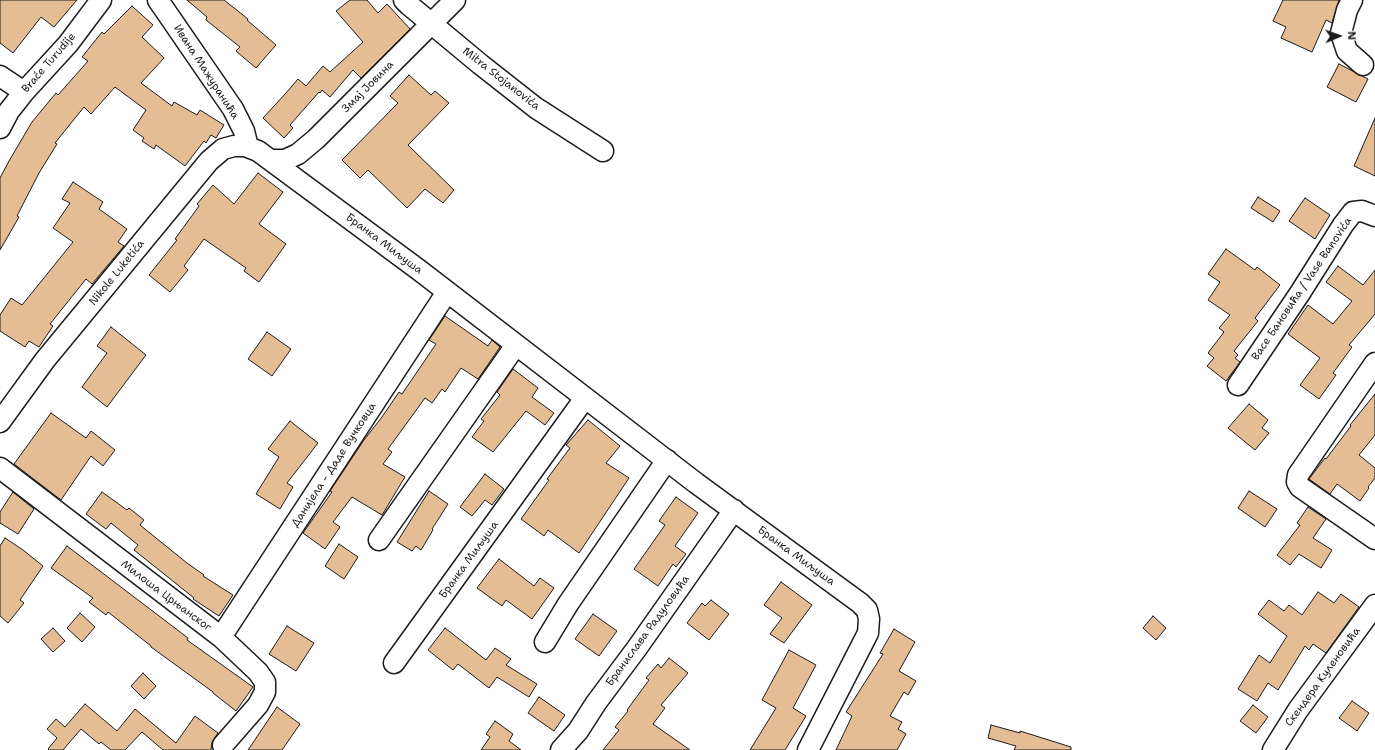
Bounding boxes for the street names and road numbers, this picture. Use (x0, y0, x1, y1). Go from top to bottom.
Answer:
street label: Ивана Мажуранића (171, 22, 241, 122)
street label: Braće Turudije (19, 30, 79, 96)
street label: Mitra Stojanovića (460, 45, 542, 113)
street label: Змај Јовина (339, 58, 397, 116)
street label: Бранка Миљуша (343, 211, 425, 277)
street label: Васе Бановића / Vase Banovića (1249, 215, 1355, 363)
street label: Nikole Luketića (87, 238, 147, 308)
street label: Данијела - Даде Вучковца (289, 400, 379, 530)
street label: Бранка Миљуша (437, 519, 501, 601)
street label: Бранка Миљуша (755, 524, 837, 588)
street label: Милоша Црњанског (118, 558, 214, 634)
street label: Бранислава Радуловића (603, 573, 693, 689)
street label: Скендера Куленовића (1283, 625, 1363, 729)

